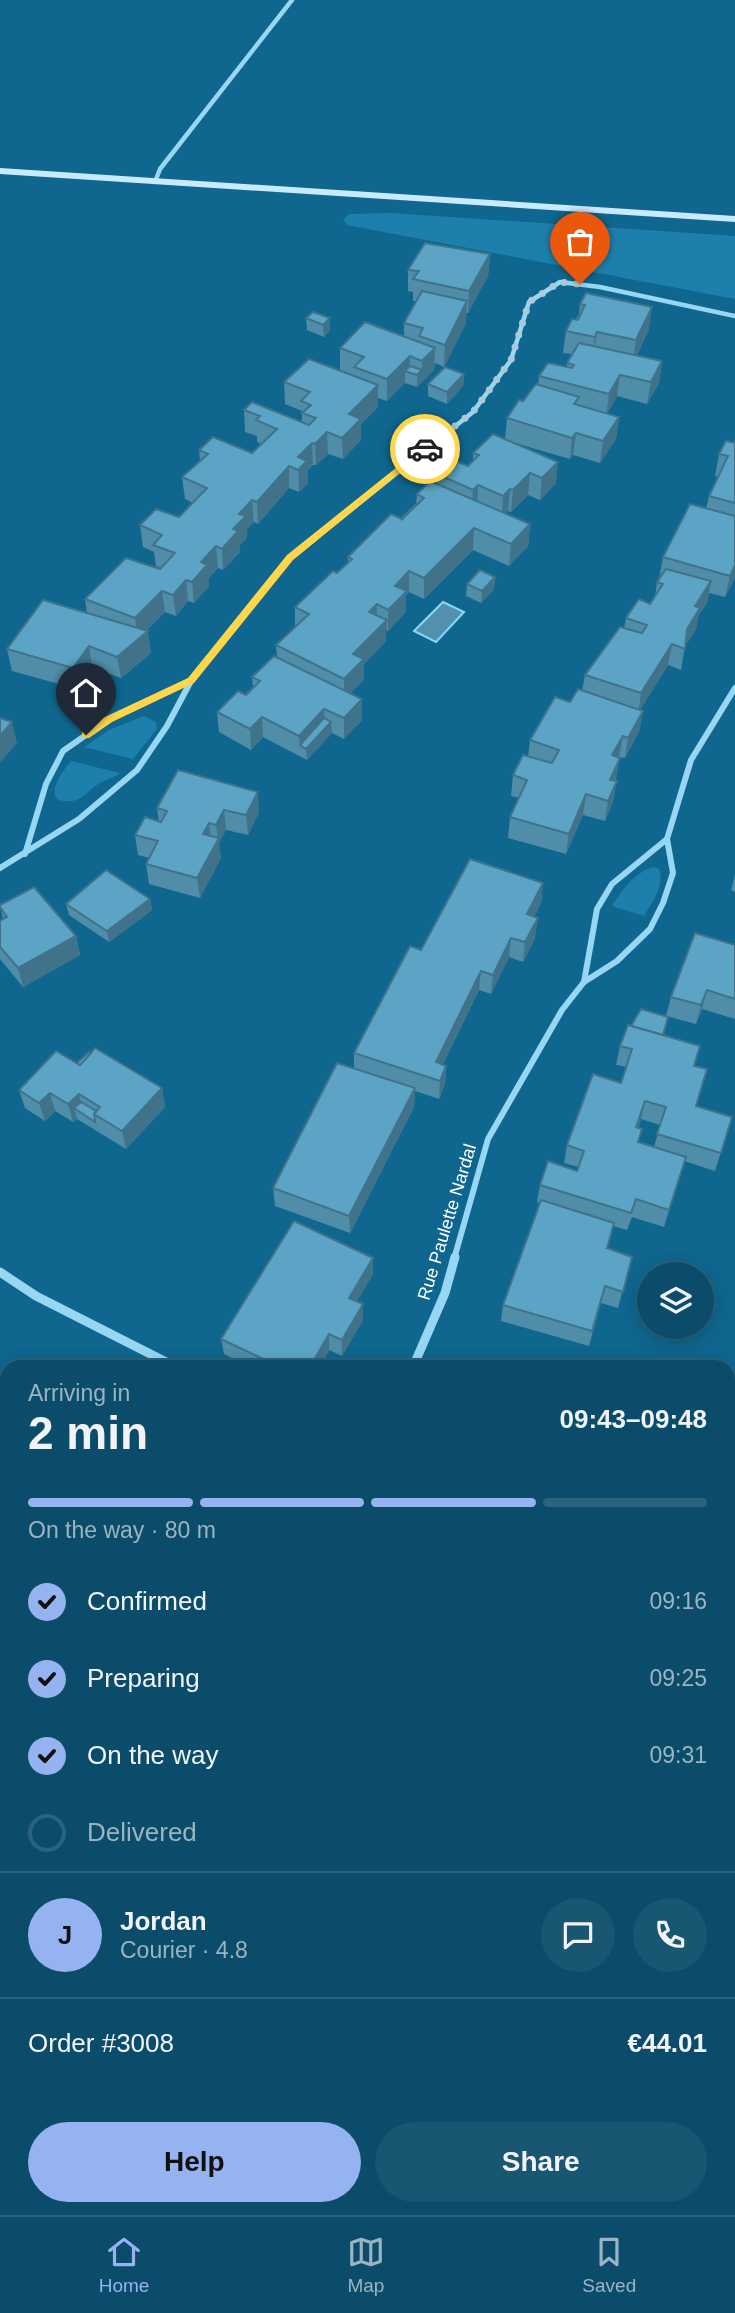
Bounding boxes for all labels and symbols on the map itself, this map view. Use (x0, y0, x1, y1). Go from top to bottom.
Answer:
pin (550, 212, 610, 284)
courier (390, 414, 460, 484)
pin (56, 663, 116, 735)
street label: Rue Paulette Nardal (414, 1142, 480, 1302)

